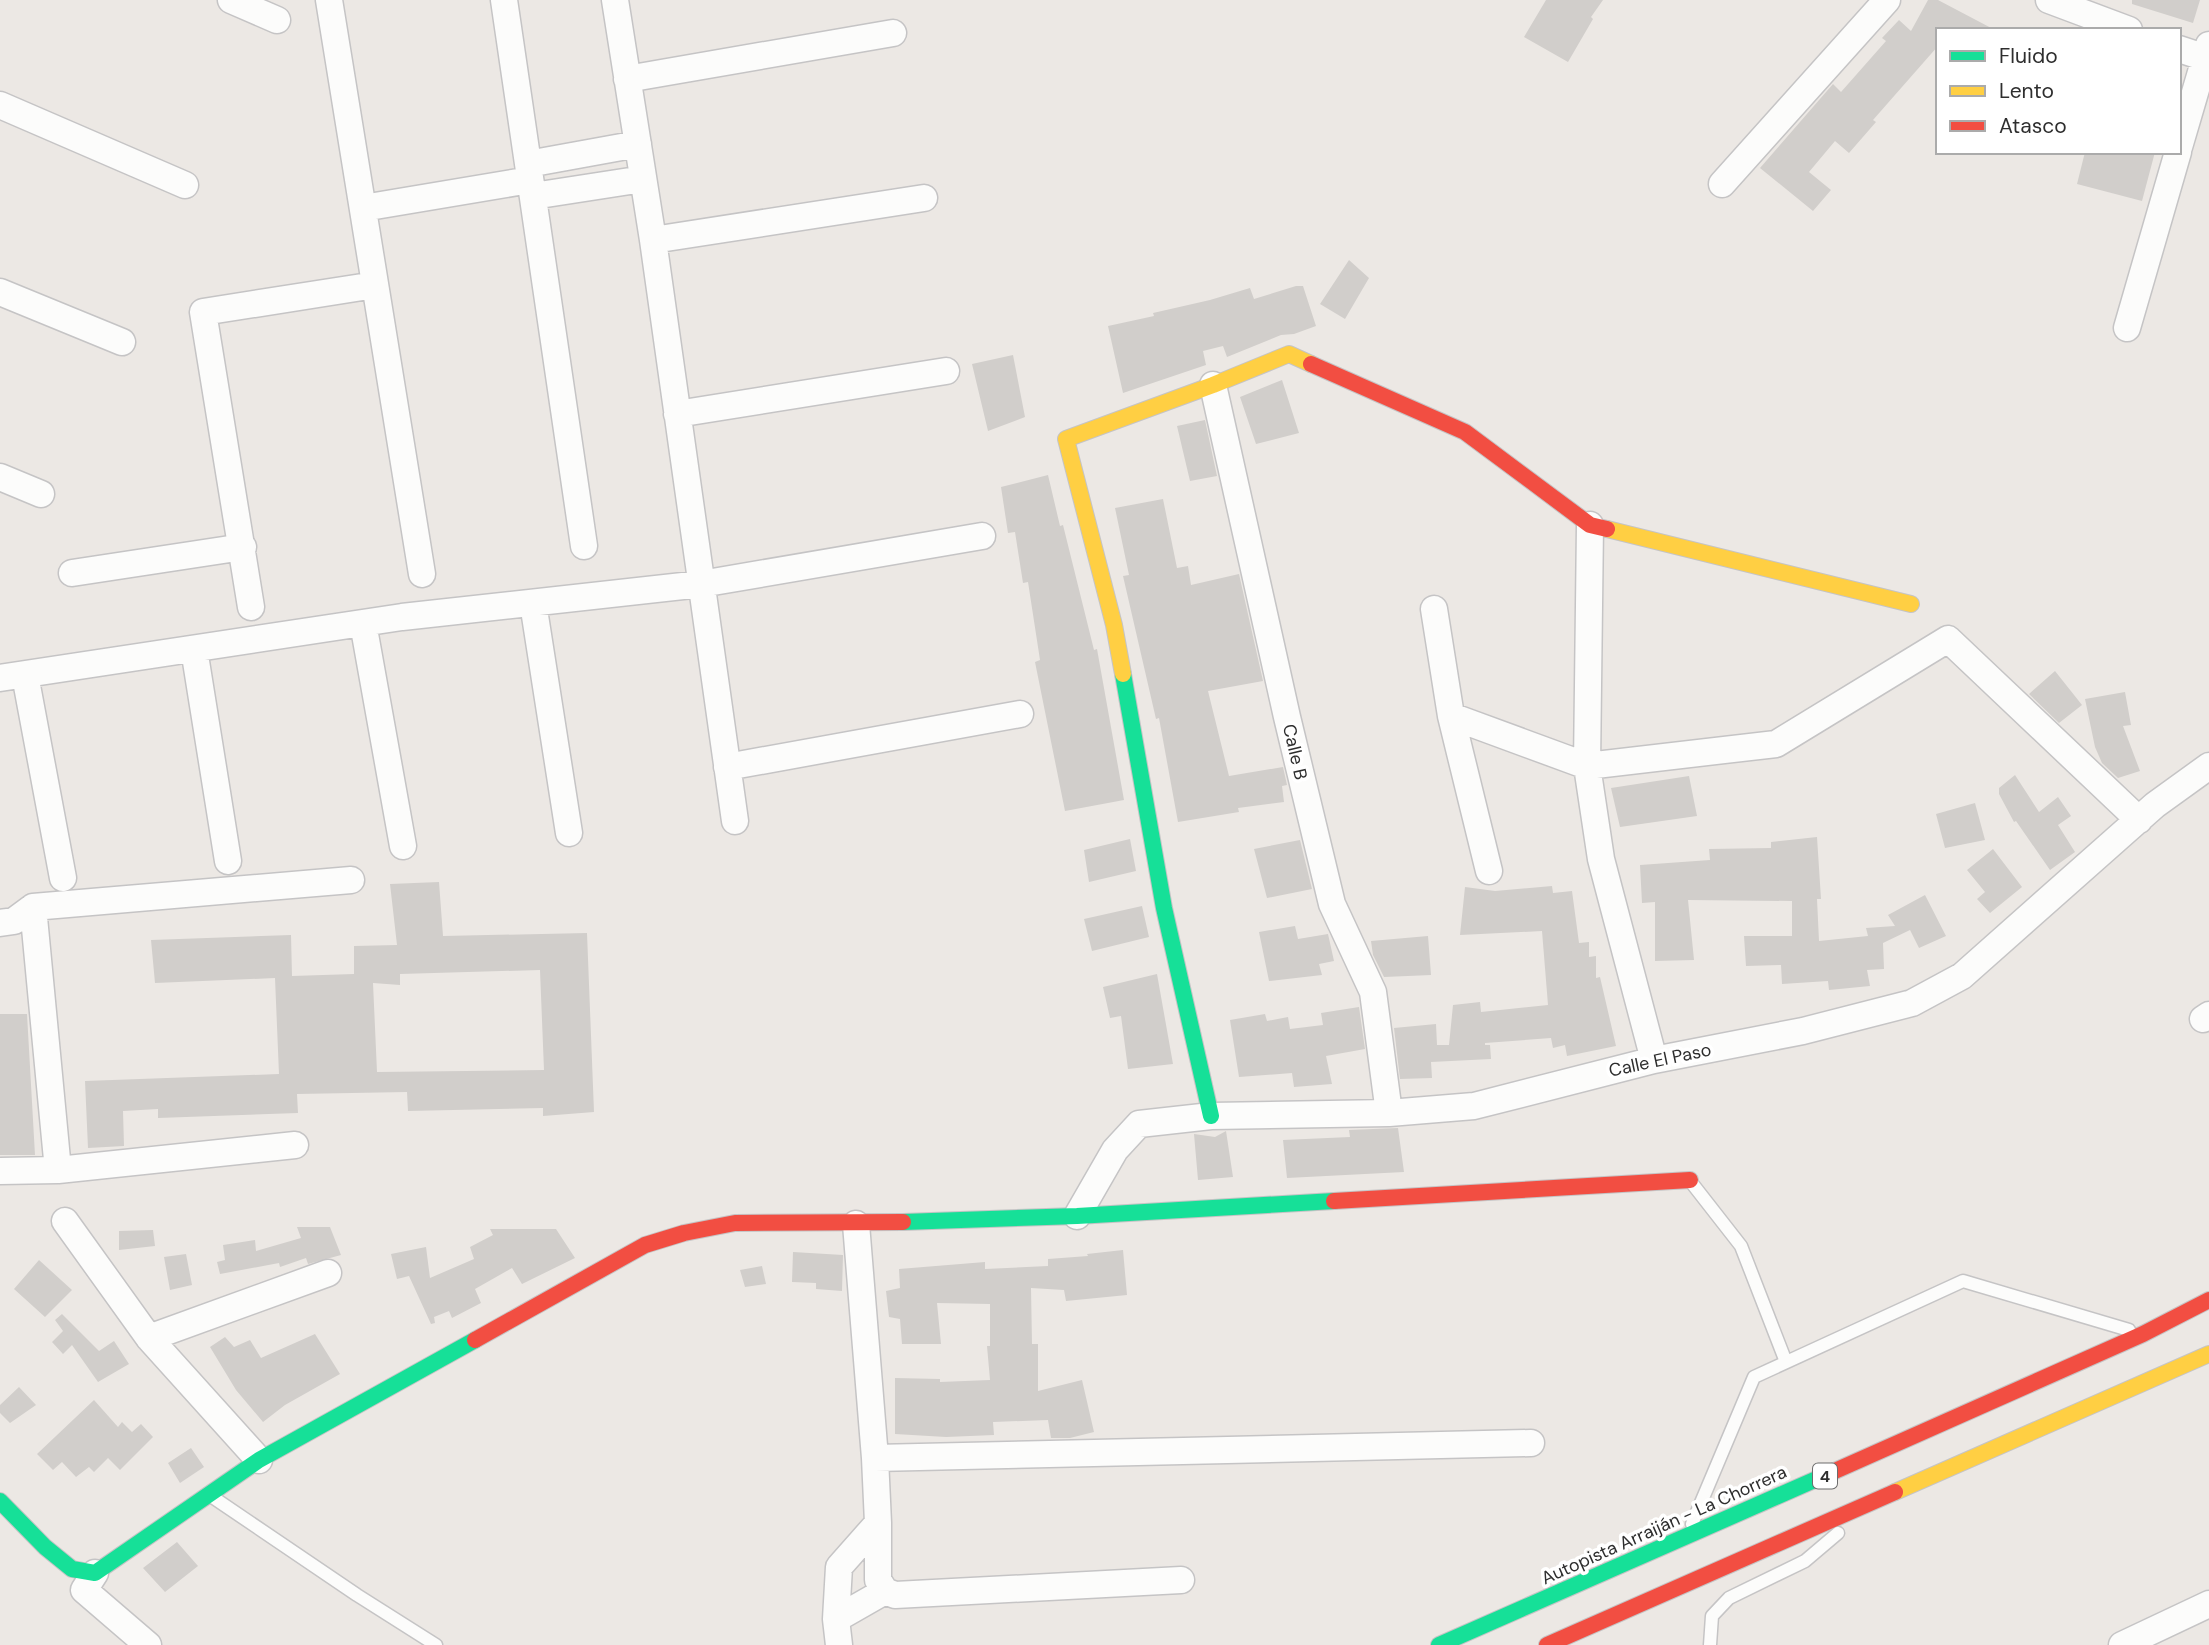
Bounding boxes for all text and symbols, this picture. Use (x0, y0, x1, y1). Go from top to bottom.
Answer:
legend (1936, 28, 2181, 154)
text: Fluido (1999, 42, 2058, 70)
text: Lento (1999, 77, 2054, 105)
text: Atasco (1999, 112, 2067, 140)
street label: Calle B (1277, 722, 1313, 782)
street label: Calle El Paso (1607, 1037, 1713, 1083)
street label: Autopista Arraiján - La Chorrera (1537, 1460, 1791, 1590)
road number: 4 (1813, 1464, 1837, 1488)

